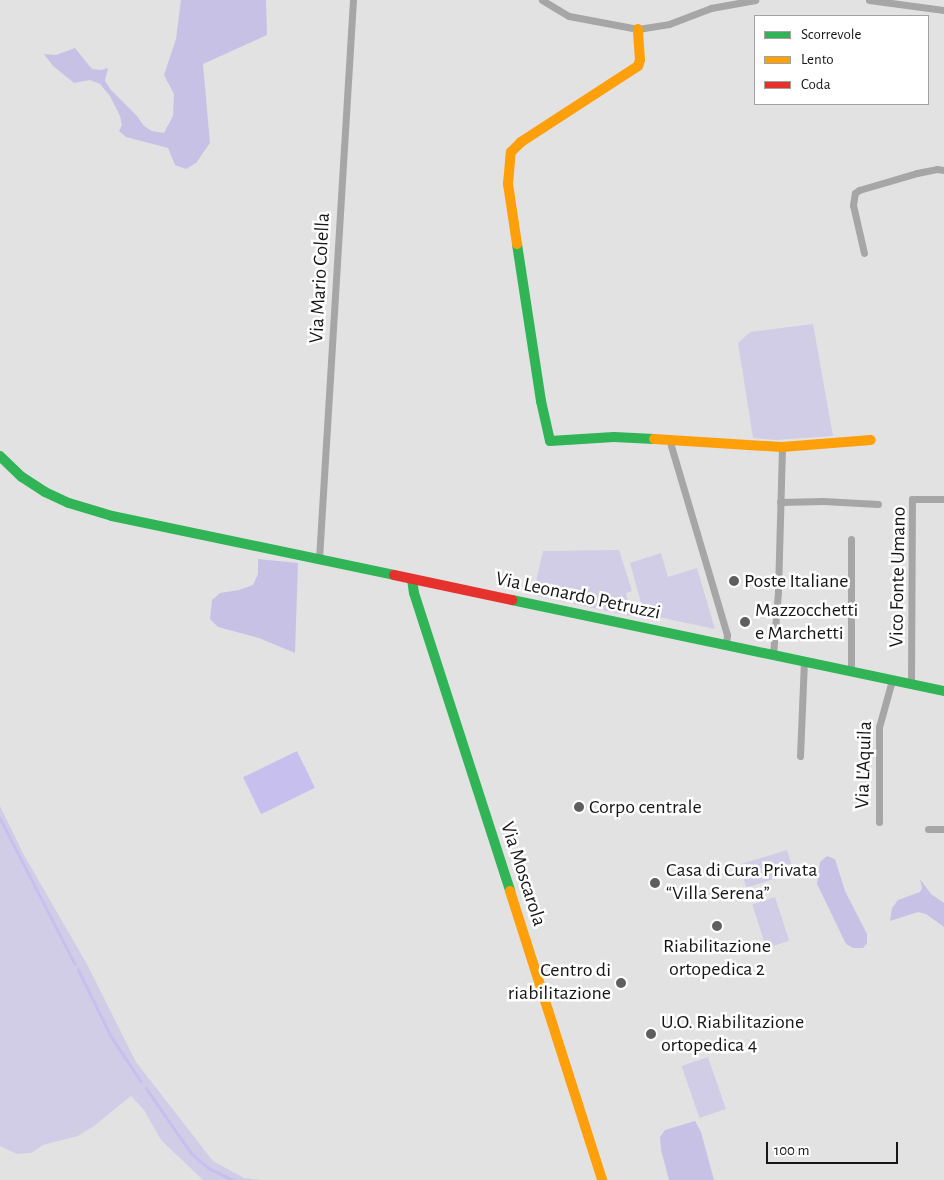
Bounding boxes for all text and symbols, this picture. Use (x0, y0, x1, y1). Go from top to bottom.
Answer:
legend (754, 15, 929, 105)
text: Scorrevole (801, 27, 861, 42)
text: Lento (801, 52, 834, 67)
text: Coda (801, 77, 831, 92)
street label: Via Mario Colella (305, 212, 335, 344)
street label: Vico Fonte Umano (885, 506, 911, 648)
street label: Via Leonardo Petruzzi (493, 567, 663, 625)
place label: Poste Italiane (744, 569, 849, 593)
marker: Poste Italiane (728, 575, 740, 587)
place label: Mazzocchetti e Marchetti (755, 598, 858, 645)
marker: Mazzocchetti e Marchetti (739, 616, 751, 628)
street label: Via L'Aquila (850, 721, 878, 809)
place label: Corpo centrale (589, 795, 702, 819)
marker: Corpo centrale (573, 801, 585, 813)
street label: Via Moscarola (495, 819, 551, 929)
place label: Casa di Cura Privata “Villa Serena” (666, 859, 817, 906)
marker: Casa di Cura Privata “Villa Serena” (648, 876, 662, 890)
marker: Riabilitazione ortopedica 2 (711, 920, 723, 932)
place label: Riabilitazione ortopedica 2 (663, 934, 771, 981)
place label: Centro di riabilitazione (508, 959, 611, 1006)
marker: Centro di riabilitazione (615, 977, 627, 989)
place label: U.O. Riabilitazione ortopedica 4 (661, 1010, 804, 1057)
marker: U.O. Riabilitazione ortopedica 4 (645, 1028, 657, 1040)
scale bar (769, 1132, 902, 1164)
text: 100 m (774, 1143, 809, 1158)

